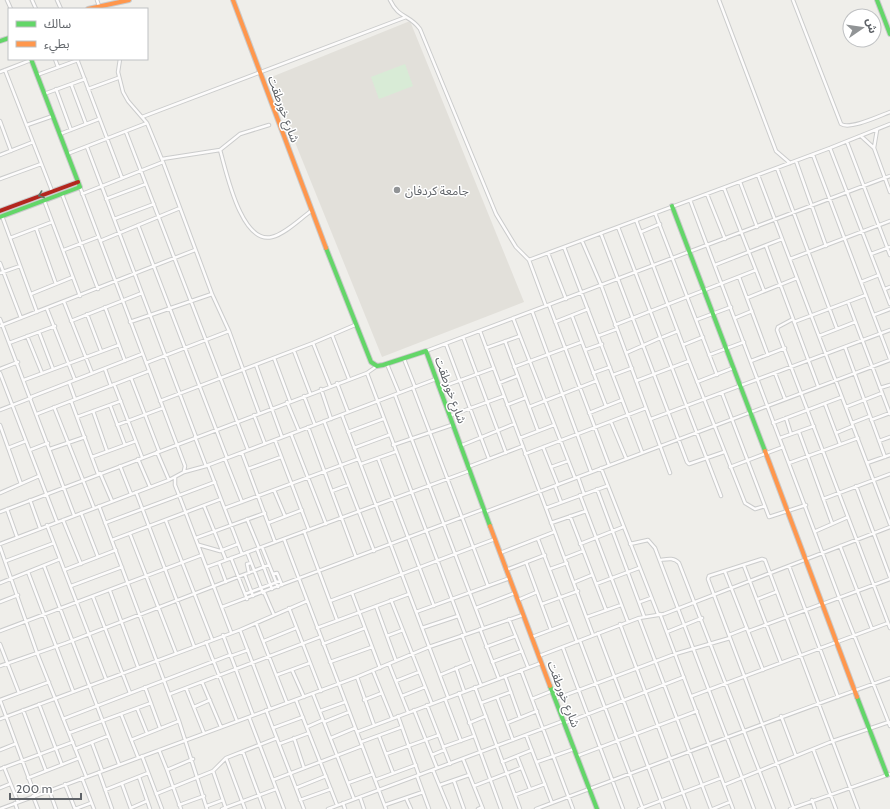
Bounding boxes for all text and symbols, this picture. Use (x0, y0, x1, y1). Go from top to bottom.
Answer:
legend (8, 8, 148, 60)
north arrow (842, 8, 882, 48)
text: سالك (44, 16, 71, 31)
text: ش (863, 17, 880, 35)
text: بطيء (44, 36, 70, 54)
street label: شارع خورطقت (263, 74, 303, 145)
place label: جامعة كردفان (405, 183, 469, 198)
marker: جامعة كردفان (392, 185, 402, 195)
one-way arrow (38, 191, 45, 199)
street label: شارع خورطقت (430, 355, 470, 426)
street label: شارع خورطقت (543, 659, 584, 730)
scale bar (10, 775, 81, 801)
text: 200 m (16, 781, 52, 796)

